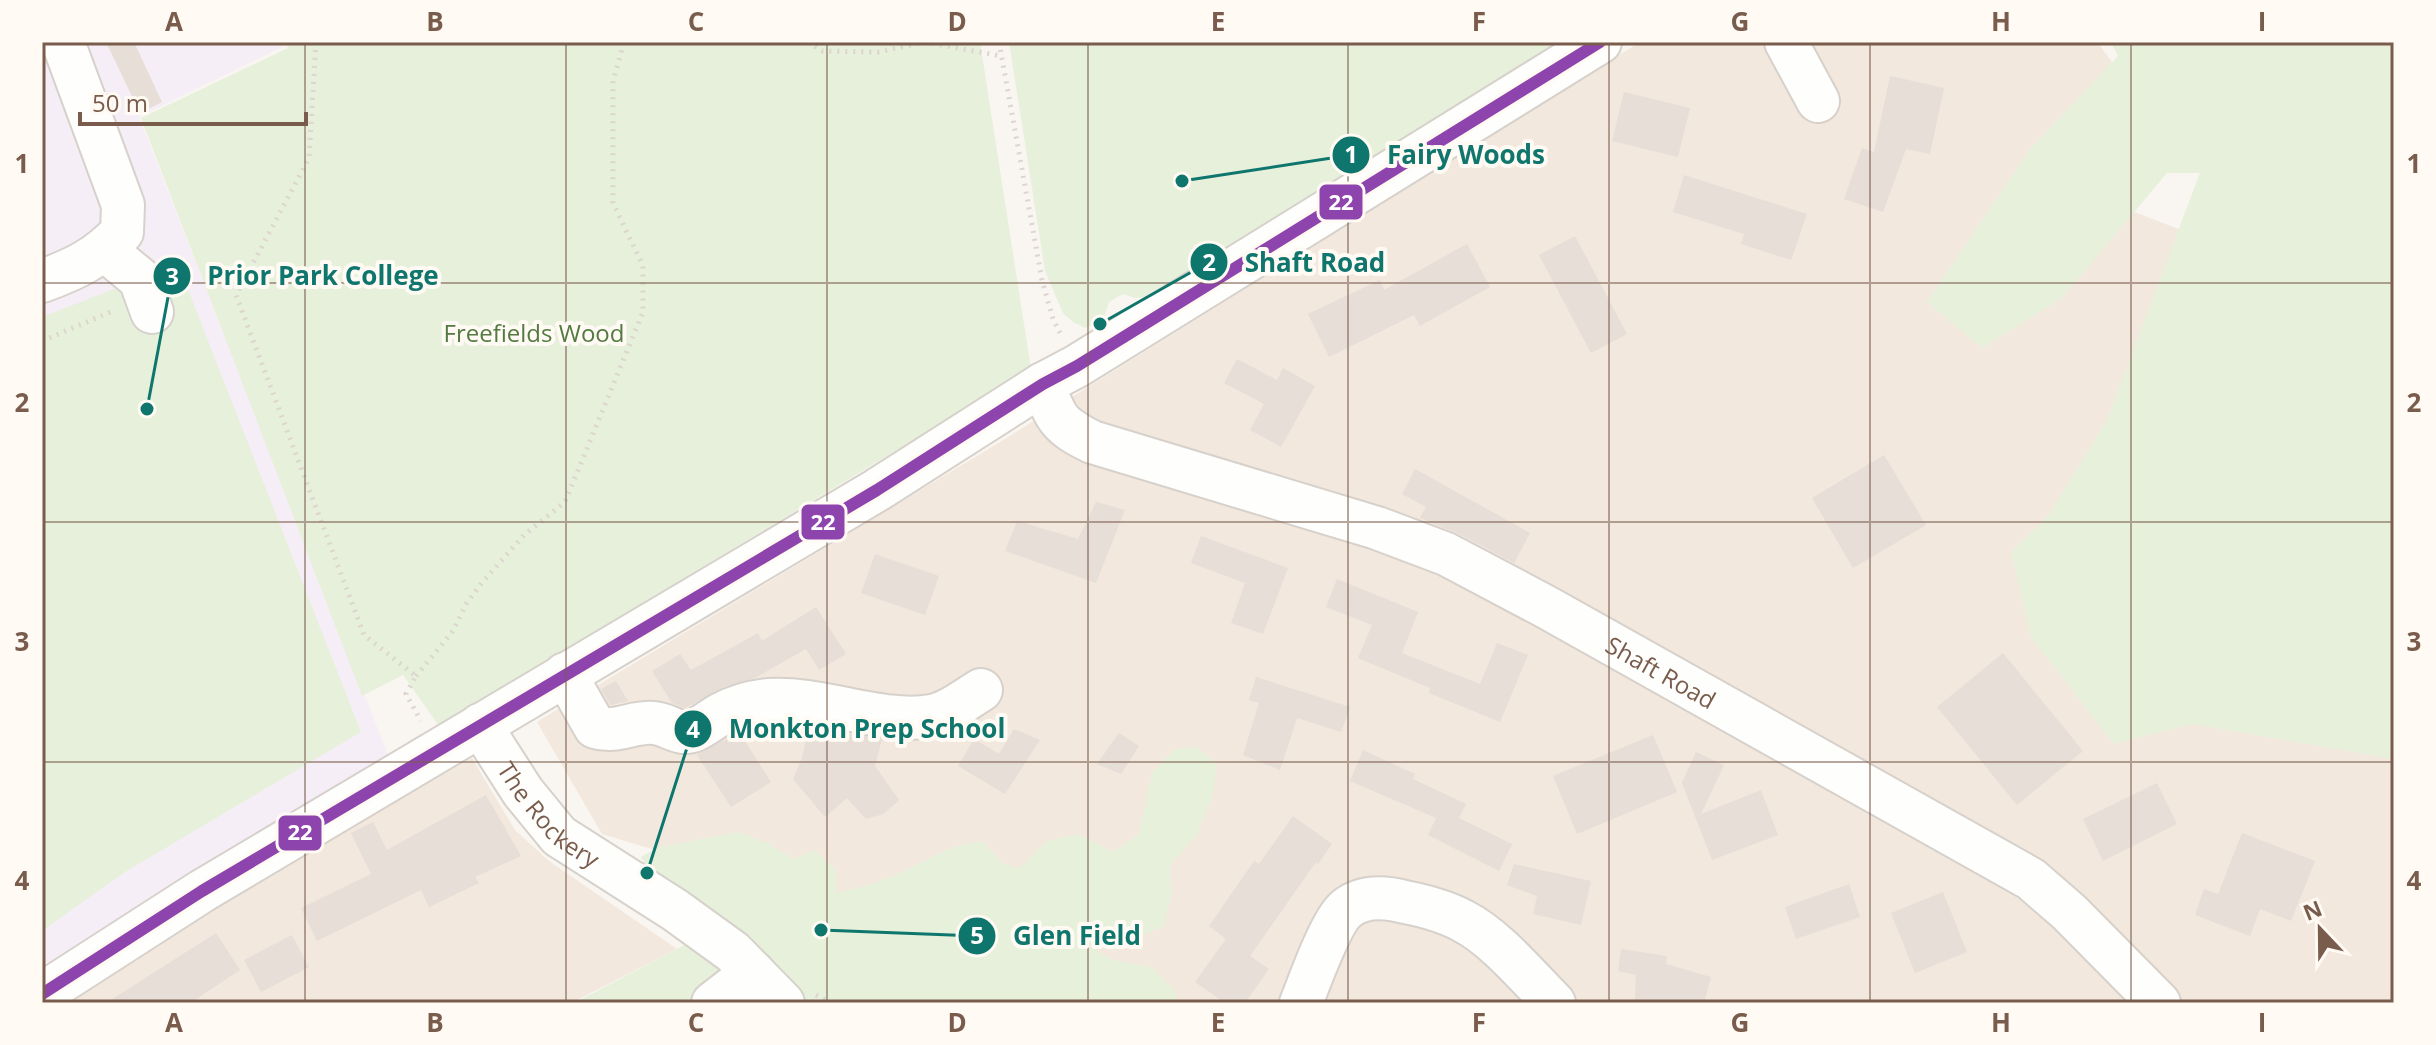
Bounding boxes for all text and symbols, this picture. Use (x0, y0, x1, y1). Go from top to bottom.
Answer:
text: A (165, 3, 183, 39)
text: B (426, 3, 444, 39)
text: C (688, 3, 704, 39)
text: D (947, 3, 967, 39)
text: E (1211, 3, 1225, 39)
text: F (1472, 3, 1486, 39)
text: G (1731, 3, 1749, 39)
text: H (1991, 3, 2011, 39)
text: I (2258, 3, 2266, 39)
scale bar (80, 76, 306, 126)
text: 50 m (92, 86, 148, 119)
callout: Fairy Woods (1331, 130, 1561, 180)
text: Fairy Woods (1387, 136, 1545, 172)
text: 1 (1344, 137, 1358, 170)
text: 1 (15, 145, 29, 181)
text: 1 (2407, 145, 2421, 181)
line badge: 22 (1318, 183, 1364, 221)
text: 22 (1328, 186, 1354, 216)
callout: Shaft Road (1189, 237, 1401, 287)
text: Shaft Road (1245, 244, 1385, 280)
text: 2 (1202, 245, 1216, 278)
callout: Prior Park College (152, 251, 455, 301)
text: Prior Park College (207, 257, 439, 293)
text: 3 (165, 259, 179, 292)
park label: Freefields Wood (444, 316, 624, 349)
text: 2 (15, 384, 30, 420)
text: 2 (2407, 384, 2422, 420)
line badge: 22 (800, 503, 846, 541)
text: 22 (810, 506, 836, 536)
text: 3 (15, 623, 29, 659)
text: 3 (2407, 623, 2421, 659)
street label: Shaft Road (1600, 628, 1722, 716)
callout: Monkton Prep School (673, 704, 1022, 754)
text: Monkton Prep School (729, 710, 1005, 746)
text: 4 (686, 712, 700, 745)
street label: The Rockery (491, 755, 607, 875)
line badge: 22 (277, 814, 323, 852)
text: 22 (287, 816, 313, 846)
text: 4 (15, 862, 30, 898)
text: 4 (2407, 862, 2422, 898)
north arrow (2280, 889, 2360, 969)
text: N (2298, 892, 2326, 927)
callout: Glen Field (957, 911, 1157, 961)
text: Glen Field (1013, 917, 1141, 953)
text: 5 (970, 918, 984, 951)
text: A (165, 1004, 183, 1040)
text: B (426, 1004, 444, 1040)
text: C (688, 1004, 704, 1040)
text: D (947, 1004, 967, 1040)
text: E (1211, 1004, 1225, 1040)
text: F (1472, 1004, 1486, 1040)
text: G (1731, 1004, 1749, 1040)
text: H (1991, 1004, 2011, 1040)
text: I (2258, 1004, 2266, 1040)

